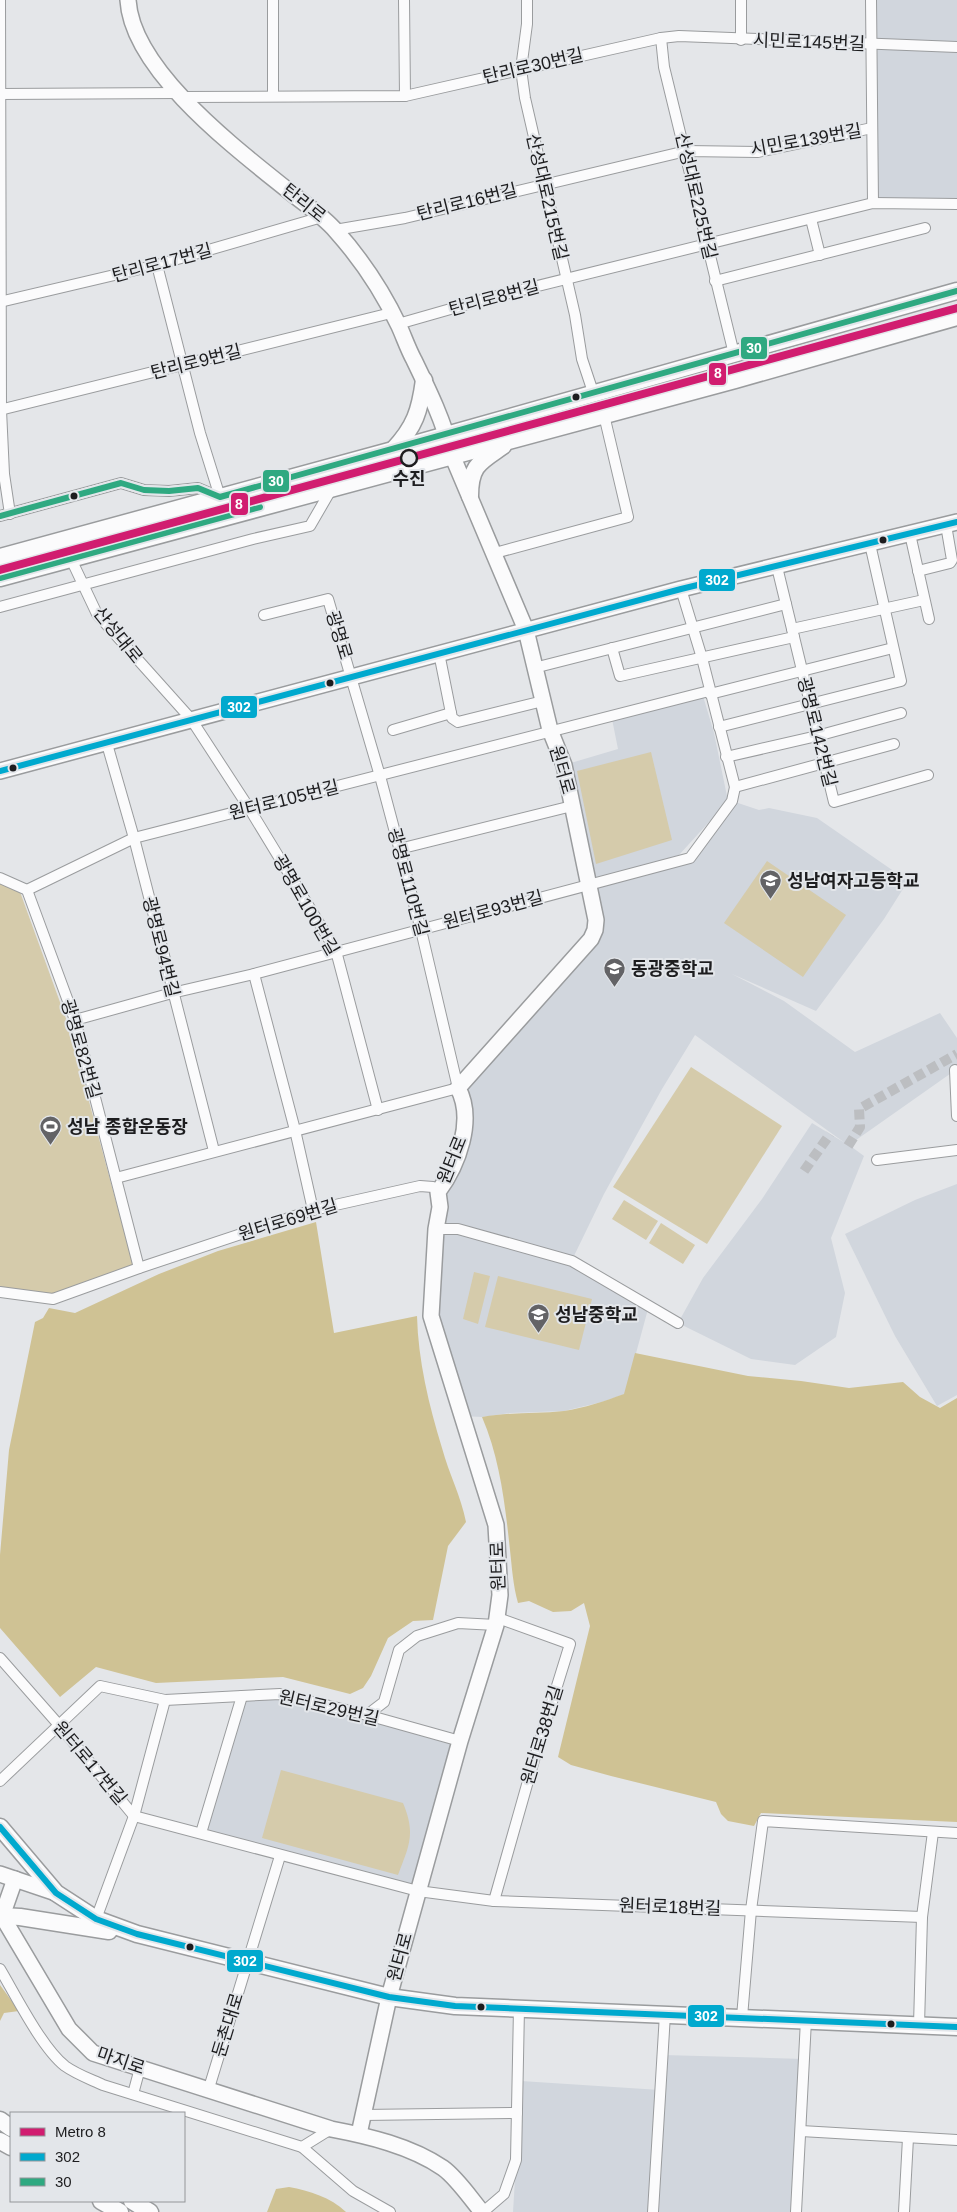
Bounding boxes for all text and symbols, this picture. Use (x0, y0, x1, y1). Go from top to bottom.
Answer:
street label: 시민로145번길 (752, 30, 866, 54)
street label: 탄리로30번길 (481, 45, 585, 87)
street label: 시민로139번길 (749, 120, 863, 160)
street label: 산성대로225번길 (672, 131, 720, 261)
street label: 산성대로215번길 (523, 132, 571, 262)
street label: 탄리로 (278, 180, 330, 226)
street label: 탄리로16번길 (415, 180, 519, 224)
street label: 탄리로17번길 (110, 240, 214, 286)
street label: 탄리로8번길 (447, 276, 541, 320)
line badge: 30 (740, 336, 768, 360)
text: 30 (746, 340, 762, 356)
street label: 탄리로9번길 (149, 341, 243, 383)
line badge: 8 (708, 362, 727, 386)
text: 8 (714, 365, 722, 381)
unlabelled marker (571, 392, 581, 402)
marker: 수진 (400, 449, 418, 467)
line badge: 30 (262, 469, 290, 493)
place label: 수진 (392, 469, 426, 489)
text: 30 (268, 473, 284, 489)
unlabelled marker (69, 491, 79, 501)
line badge: 8 (230, 492, 249, 516)
text: 8 (235, 496, 243, 512)
unlabelled marker (878, 535, 888, 545)
line badge: 302 (698, 568, 736, 592)
text: 302 (705, 572, 729, 588)
street label: 산성대로 (89, 603, 147, 667)
street label: 광명로 (322, 608, 356, 662)
street label: 광명로142번길 (794, 675, 840, 789)
unlabelled marker (325, 678, 335, 688)
line badge: 302 (220, 695, 258, 719)
text: 302 (227, 699, 251, 715)
street label: 원터로 (546, 743, 578, 797)
unlabelled marker (8, 763, 18, 773)
street label: 원터로105번길 (227, 777, 341, 823)
street label: 광명로110번길 (384, 826, 432, 938)
street label: 광명로100번길 (269, 851, 343, 959)
school or university icon: 성남여자고등학교 (759, 869, 783, 900)
place label: 성남여자고등학교 (787, 871, 919, 891)
street label: 원터로93번길 (441, 887, 545, 933)
street label: 광명로94번길 (139, 895, 183, 999)
school or university icon: 동광중학교 (603, 957, 627, 988)
place label: 동광중학교 (631, 959, 714, 979)
street label: 광명로82번길 (57, 997, 105, 1101)
sports icon: 성남 종합운동장 (39, 1115, 63, 1146)
place label: 성남 종합운동장 (67, 1117, 188, 1137)
street label: 원터로 (433, 1133, 471, 1187)
street label: 원터로69번길 (236, 1195, 340, 1245)
school or university icon: 성남중학교 (527, 1303, 551, 1334)
place label: 성남중학교 (555, 1305, 638, 1325)
street label: 원터로 (487, 1541, 509, 1591)
street label: 원터로38번길 (517, 1683, 567, 1787)
street label: 원터로29번길 (277, 1687, 381, 1729)
street label: 원터로17번길 (49, 1717, 131, 1809)
street label: 원터로18번길 (618, 1895, 722, 1919)
street label: 원터로 (384, 1930, 416, 1984)
unlabelled marker (185, 1942, 195, 1952)
line badge: 302 (226, 1949, 264, 1973)
text: 302 (233, 1953, 257, 1969)
street label: 둔촌대로 (209, 1990, 247, 2060)
unlabelled marker (476, 2002, 486, 2012)
line badge: 302 (687, 2004, 725, 2028)
text: 302 (694, 2008, 718, 2024)
unlabelled marker (886, 2019, 896, 2029)
street label: 마지로 (94, 2043, 148, 2079)
legend (10, 2112, 185, 2202)
text: Metro 8 (55, 2123, 106, 2140)
text: 302 (55, 2148, 80, 2165)
text: 30 (55, 2173, 72, 2190)

